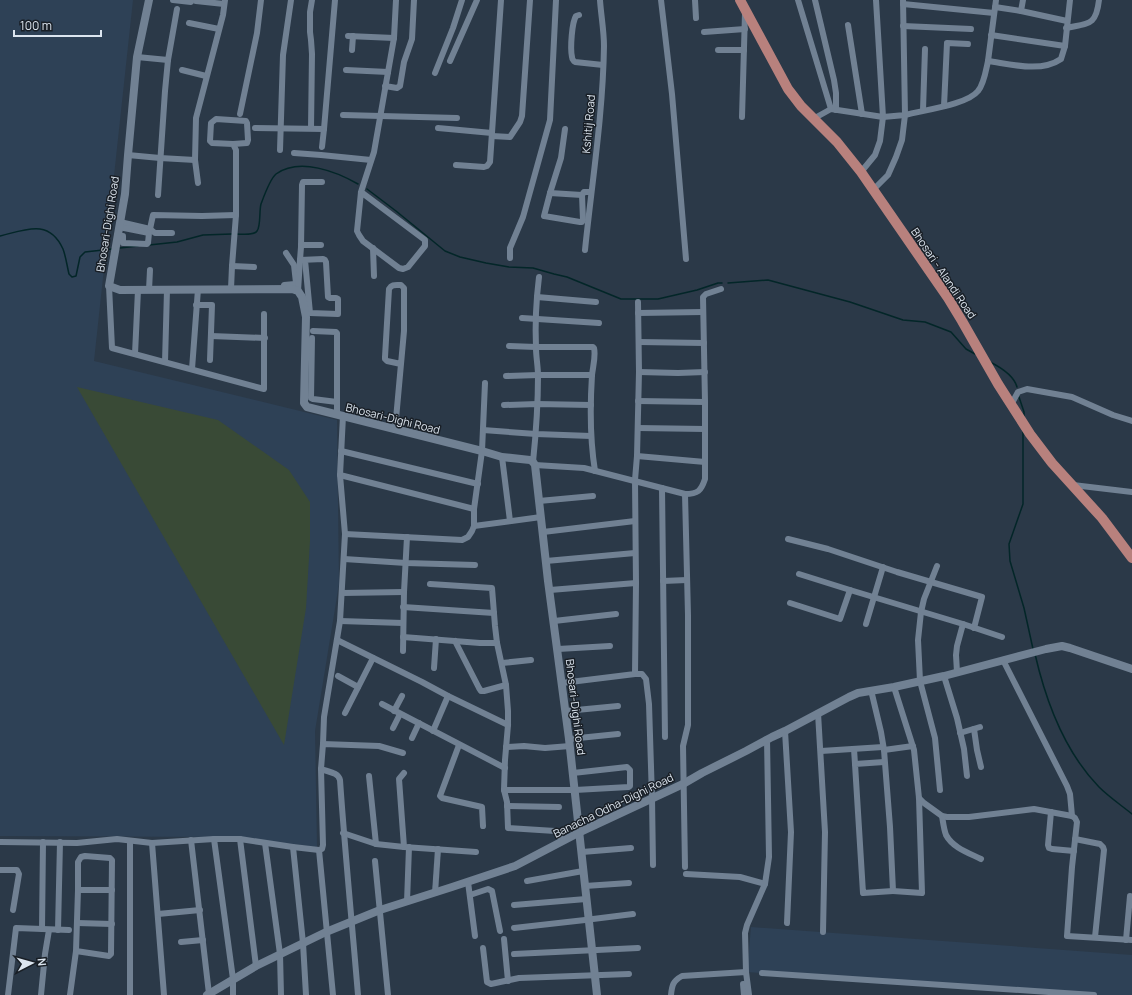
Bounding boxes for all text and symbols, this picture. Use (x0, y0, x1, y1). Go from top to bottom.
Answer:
scale bar (14, 12, 101, 38)
text: 100 m (20, 17, 52, 34)
street label: Kshitij Road (578, 94, 598, 154)
street label: Bhosari-Dighi Road (92, 175, 122, 273)
street label: Bhosari - Alandi Road (908, 225, 980, 321)
street label: Bhosari-Dighi Road (344, 399, 442, 437)
street label: Bhosari-Dighi Road (563, 658, 589, 756)
street label: Banacha Odha-Dighi Road (550, 769, 676, 841)
north arrow (12, 943, 52, 983)
text: N (35, 957, 50, 967)

